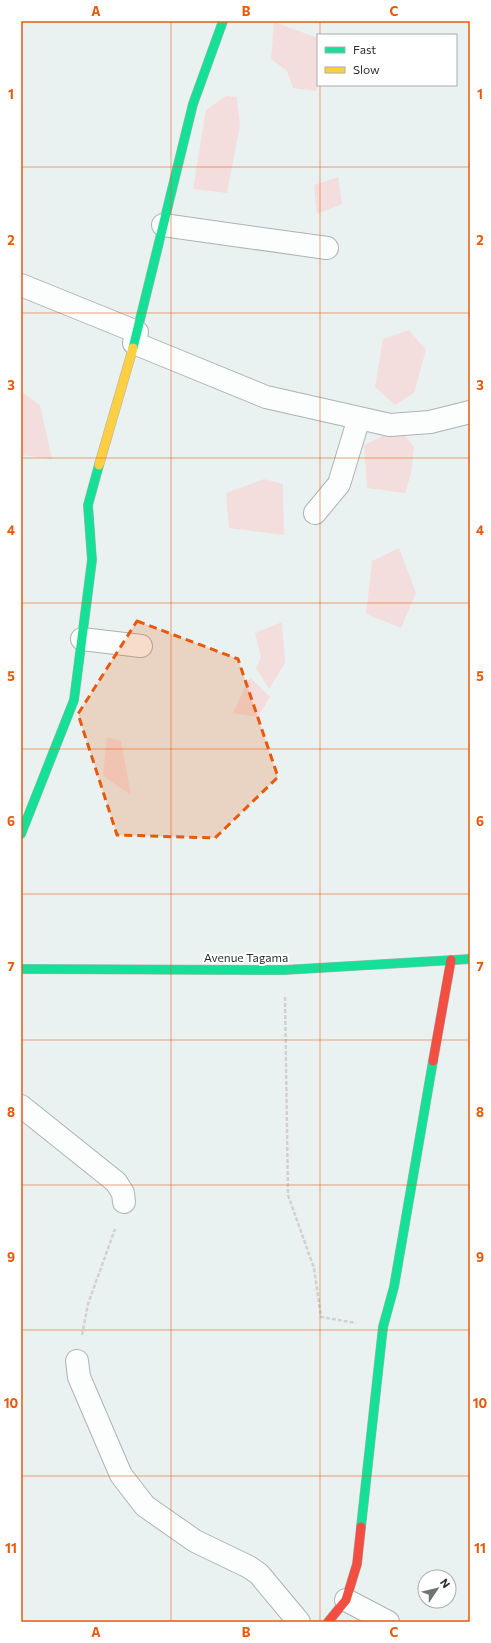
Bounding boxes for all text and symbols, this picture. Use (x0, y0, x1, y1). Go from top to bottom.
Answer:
text: A (91, 3, 101, 19)
text: B (242, 3, 251, 19)
text: C (390, 3, 399, 19)
legend (317, 34, 457, 86)
text: Fast (353, 42, 376, 56)
text: Slow (353, 62, 380, 76)
text: 1 (8, 86, 14, 102)
text: 1 (477, 86, 483, 102)
text: 2 (7, 232, 15, 248)
text: 2 (476, 232, 484, 248)
text: 3 (7, 377, 15, 393)
text: 3 (476, 377, 484, 393)
text: 4 (7, 522, 15, 538)
text: 4 (476, 522, 484, 538)
text: 5 (7, 668, 15, 684)
text: 5 (476, 668, 484, 684)
text: 6 (7, 813, 15, 829)
text: 6 (476, 813, 484, 829)
street label: Avenue Tagama (204, 950, 288, 964)
text: 7 (7, 958, 15, 974)
text: 7 (476, 958, 484, 974)
text: 8 (7, 1104, 15, 1120)
text: 8 (476, 1104, 484, 1120)
text: 9 (7, 1249, 15, 1265)
text: 9 (476, 1249, 484, 1265)
text: 10 (4, 1395, 19, 1411)
text: 10 (473, 1395, 488, 1411)
text: 11 (5, 1540, 17, 1556)
text: 11 (474, 1540, 486, 1556)
north arrow (417, 1569, 457, 1609)
text: N (438, 1576, 453, 1590)
text: A (91, 1624, 101, 1640)
text: B (242, 1624, 251, 1640)
text: C (390, 1624, 399, 1640)

